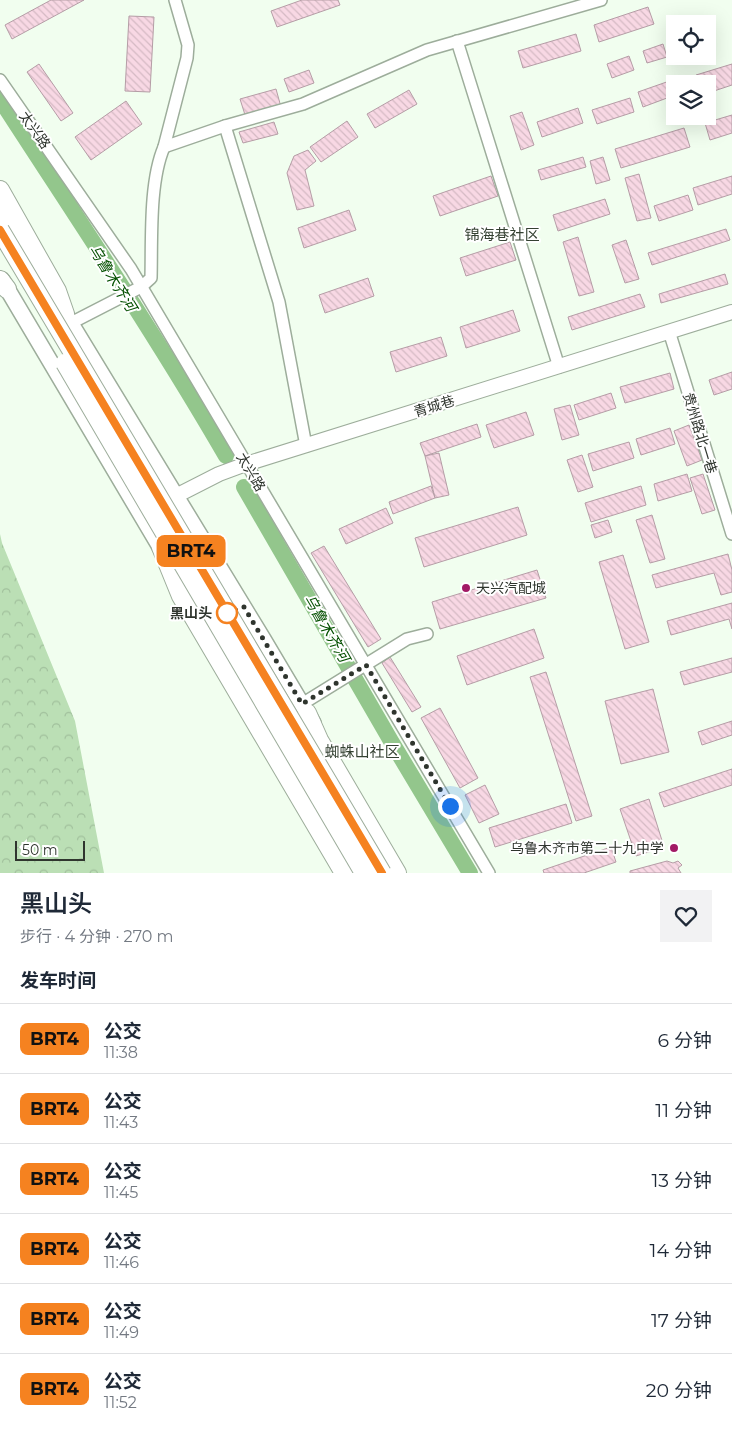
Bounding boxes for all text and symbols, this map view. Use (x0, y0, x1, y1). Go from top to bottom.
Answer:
map controls (666, 15, 716, 125)
button: locate (666, 15, 716, 65)
button: layers (666, 75, 716, 125)
street label: 太兴路 (16, 108, 54, 152)
district label: 锦海巷社区 (464, 225, 540, 244)
water label: 乌鲁木齐河 (85, 241, 143, 317)
street label: 贵州路北一巷 (679, 390, 721, 476)
street label: 青城巷 (411, 391, 457, 421)
street label: 太兴路 (232, 449, 270, 495)
line badge: BRT4 (156, 535, 226, 567)
text: BRT4 (167, 540, 215, 562)
place label: 天兴汽配城 (476, 579, 546, 597)
marker: 天兴汽配城 (460, 582, 472, 594)
water label: 乌鲁木齐河 (300, 591, 355, 668)
marker: 黑山头 (216, 602, 238, 624)
place label: 黑山头 (170, 604, 212, 622)
district label: 蜘蛛山社区 (324, 742, 400, 761)
your location (438, 794, 463, 819)
scale bar (15, 838, 85, 861)
place label: 乌鲁木齐市第二十九中学 (510, 839, 664, 857)
text: 50 m (22, 841, 58, 859)
marker: 乌鲁木齐市第二十九中学 (668, 842, 680, 854)
text: 黑山头 (20, 889, 92, 918)
button: heart (660, 890, 712, 942)
text: 步行 · 4 分钟 · 270 m (20, 927, 174, 946)
text: 发车时间 (20, 969, 96, 992)
text: 公交 (104, 1020, 142, 1043)
text: BRT4 (30, 1028, 79, 1050)
text: 6 分钟 (657, 1029, 712, 1052)
text: 11:38 (104, 1043, 138, 1062)
text: 公交 (104, 1090, 142, 1113)
text: BRT4 (30, 1098, 79, 1120)
text: 11 分钟 (655, 1099, 712, 1122)
text: 11:43 (104, 1113, 138, 1132)
text: 公交 (104, 1160, 142, 1183)
text: BRT4 (30, 1168, 79, 1190)
text: 13 分钟 (651, 1169, 712, 1192)
text: 11:45 (104, 1183, 138, 1202)
text: 公交 (104, 1230, 142, 1253)
text: BRT4 (30, 1238, 79, 1260)
text: 14 分钟 (650, 1239, 712, 1262)
text: 11:46 (104, 1253, 139, 1272)
text: 公交 (104, 1300, 142, 1323)
text: BRT4 (30, 1308, 79, 1330)
text: 17 分钟 (651, 1309, 712, 1332)
text: 11:49 (104, 1323, 139, 1342)
text: 公交 (104, 1370, 142, 1393)
text: BRT4 (30, 1378, 79, 1400)
text: 20 分钟 (646, 1379, 712, 1402)
text: 11:52 (104, 1393, 137, 1412)

